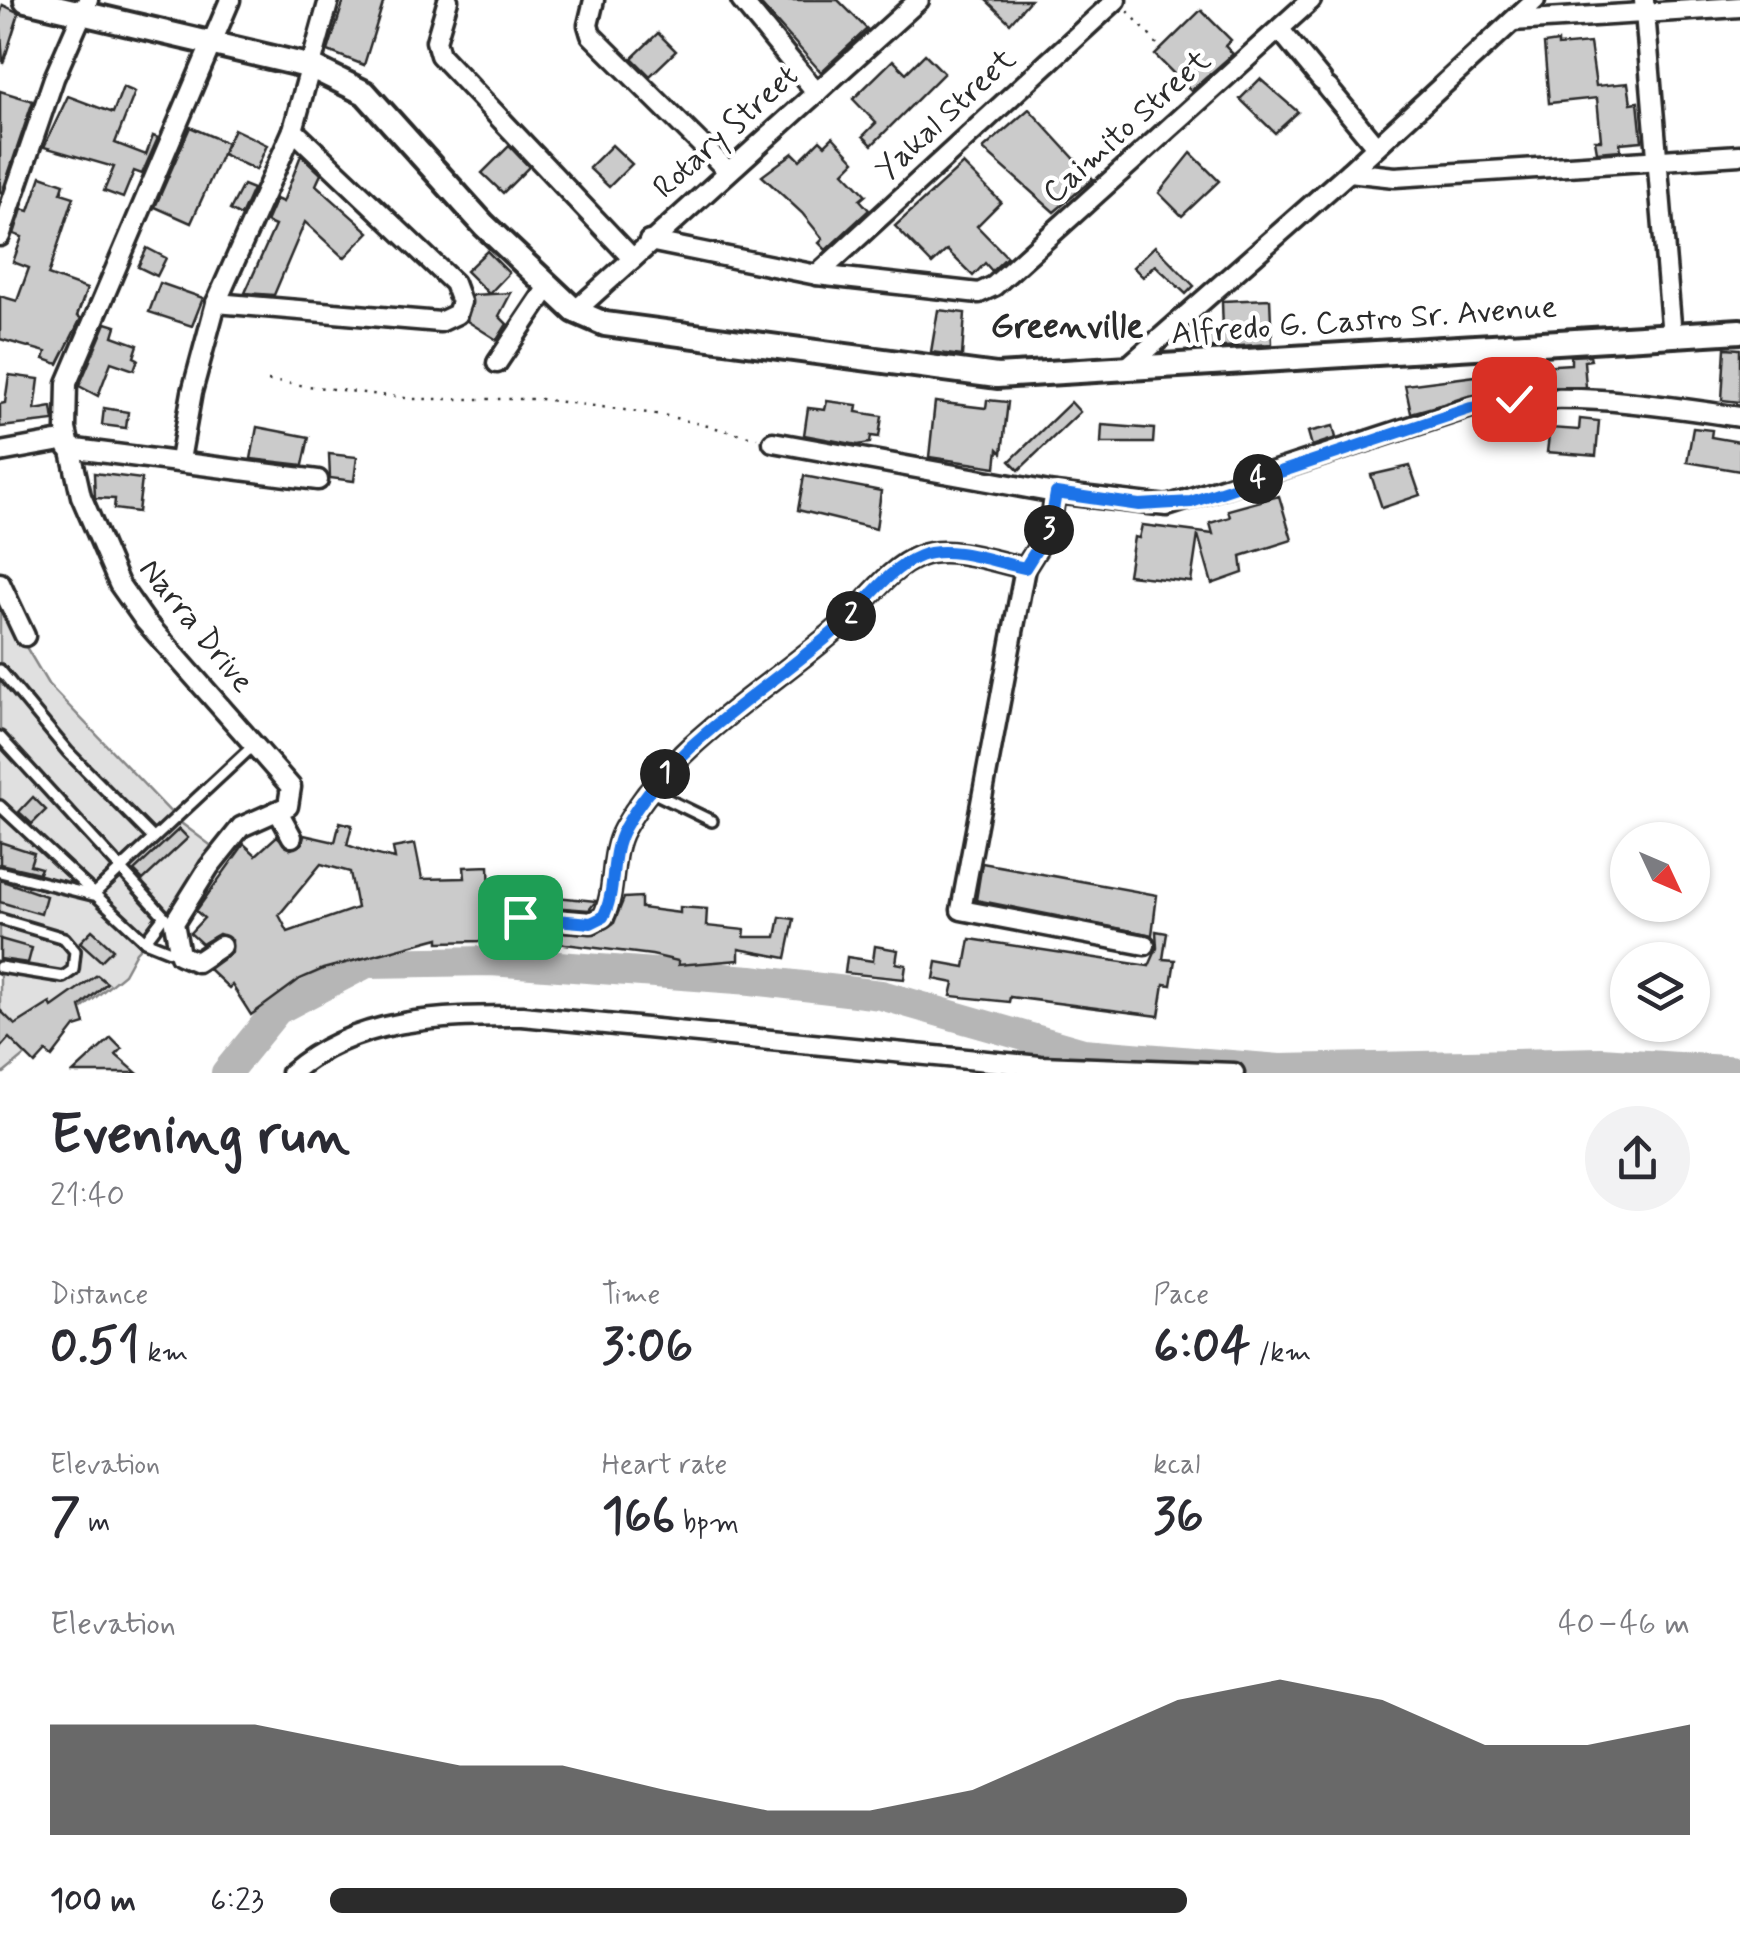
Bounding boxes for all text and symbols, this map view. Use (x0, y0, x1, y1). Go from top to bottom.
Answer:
street label: Yakal Street (867, 39, 1025, 191)
street label: Caimito Street (1034, 40, 1220, 214)
street label: Rotary Street (644, 56, 808, 208)
street label: Alfredo G. Castro Sr. Avenue (1170, 287, 1558, 355)
district label: Greenville (991, 304, 1143, 350)
pin (1472, 357, 1557, 442)
icon: check (1487, 372, 1542, 427)
pin: 4 (1233, 454, 1283, 504)
text: 4 (1250, 460, 1266, 497)
pin: 3 (1024, 505, 1074, 555)
text: 3 (1043, 511, 1055, 548)
street label: Narra Drive (129, 550, 263, 702)
pin: 2 (826, 591, 876, 641)
text: 2 (844, 597, 858, 634)
pin: 1 (640, 749, 690, 799)
text: 1 (659, 755, 671, 792)
north arrow (1610, 822, 1710, 922)
map controls (1610, 822, 1710, 1042)
pin (478, 875, 563, 960)
icon: arrive (493, 890, 548, 945)
button: layers (1610, 942, 1710, 1042)
text: Evening run (50, 1101, 350, 1173)
button: share (1585, 1106, 1690, 1211)
text: 21:40 (50, 1175, 125, 1217)
text: Distance (50, 1277, 148, 1314)
text: Time (602, 1277, 660, 1314)
text: Pace (1153, 1277, 1209, 1314)
text: 0.51 (50, 1314, 140, 1380)
text: 3:06 (602, 1314, 693, 1380)
text: 6:04 (1153, 1314, 1251, 1380)
text: km (140, 1335, 188, 1372)
text: /km (1251, 1335, 1311, 1372)
text: Elevation (50, 1447, 160, 1484)
text: Heart rate (602, 1447, 727, 1484)
text: kcal (1153, 1447, 1200, 1484)
text: 7 (50, 1484, 80, 1550)
text: 166 (602, 1484, 675, 1550)
text: 36 (1153, 1484, 1204, 1550)
text: m (80, 1505, 110, 1542)
text: bpm (675, 1505, 739, 1542)
text: Elevation (50, 1603, 176, 1645)
text: 40–46 m (1558, 1603, 1690, 1645)
text: 100 m (50, 1880, 136, 1922)
text: 6:23 (210, 1880, 264, 1922)

